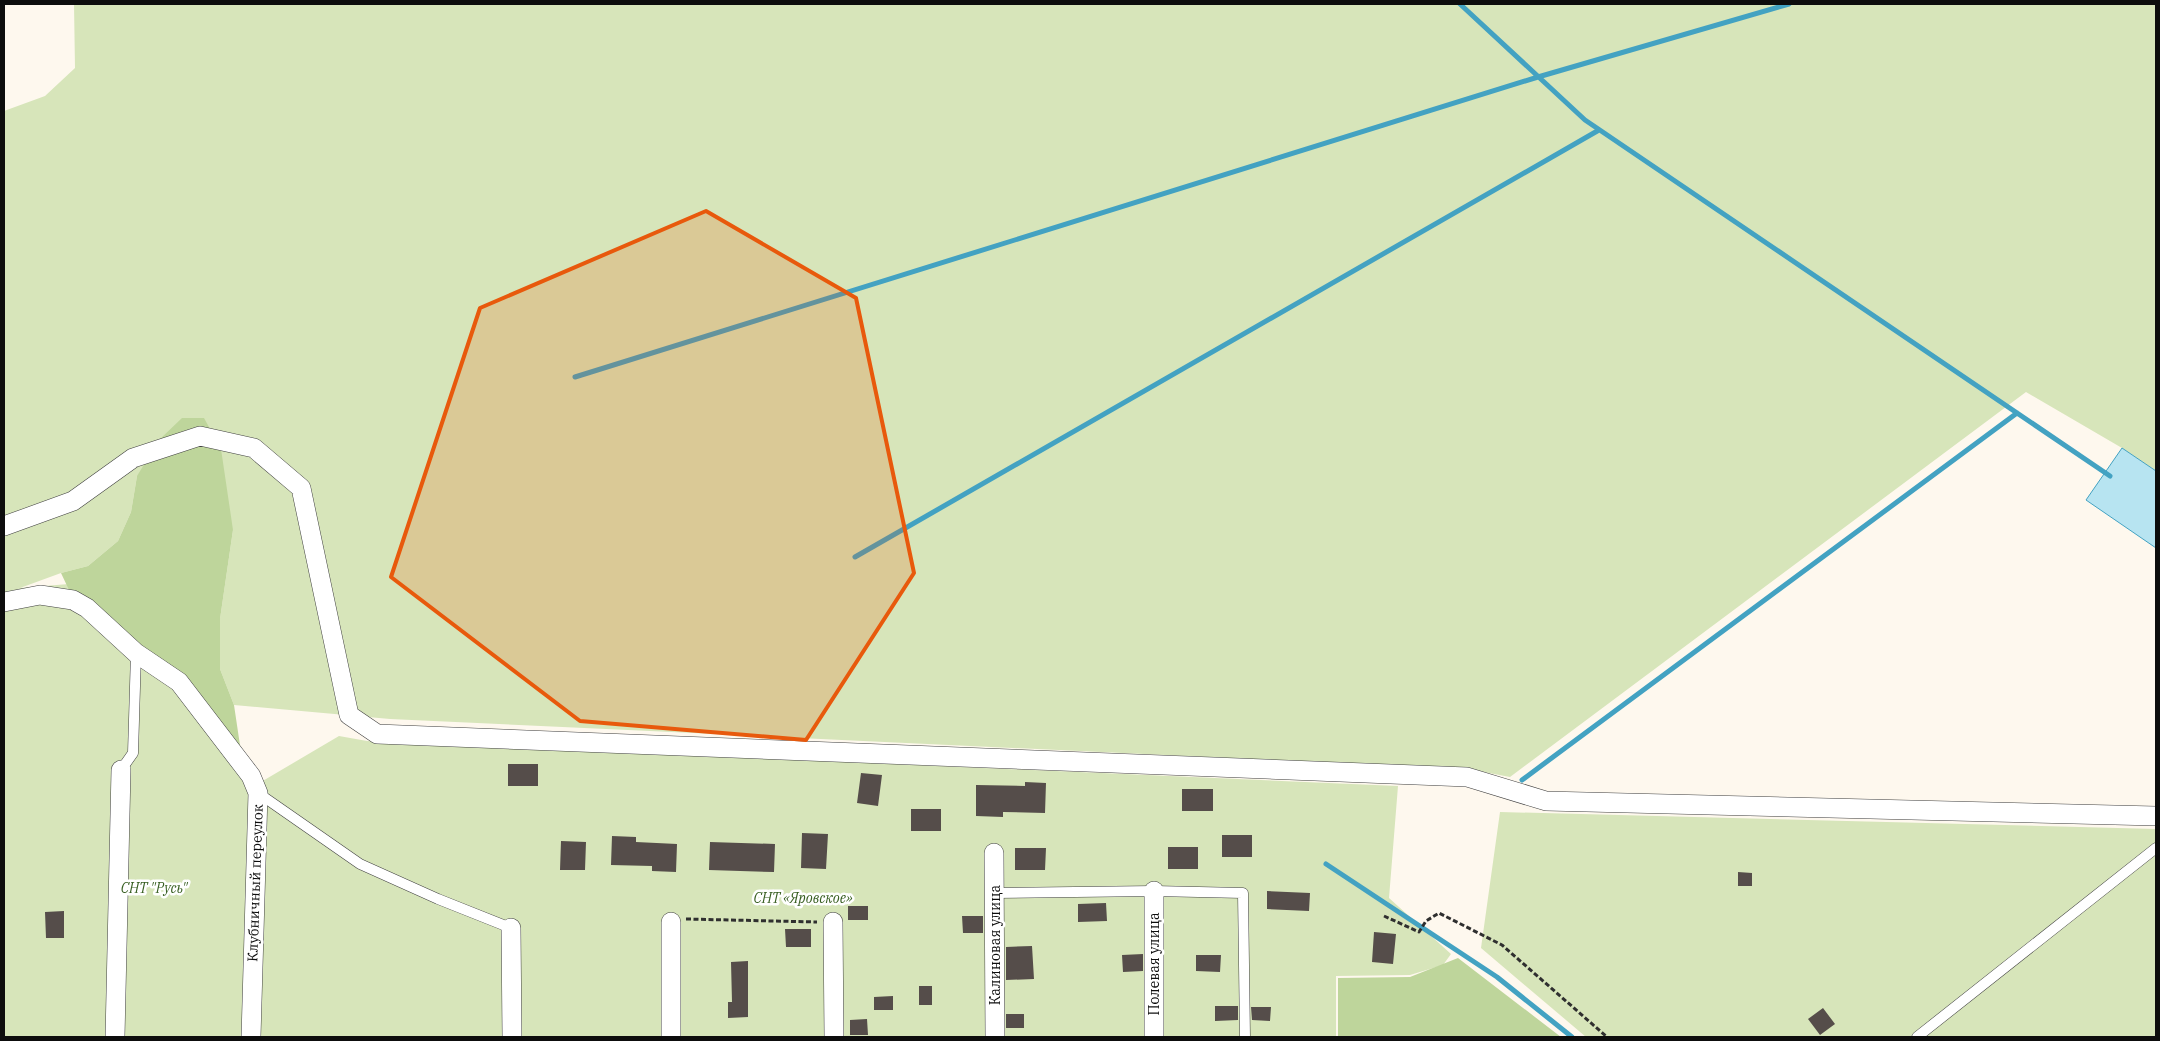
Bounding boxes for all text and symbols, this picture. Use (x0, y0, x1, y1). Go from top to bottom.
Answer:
street label: Клубничный переулок (243, 804, 267, 962)
park label: СНТ "Русь" (121, 879, 189, 897)
street label: Калиновая улица (986, 884, 1004, 1005)
park label: СНТ «Яровское» (753, 889, 853, 907)
street label: Полевая улица (1145, 912, 1163, 1016)

